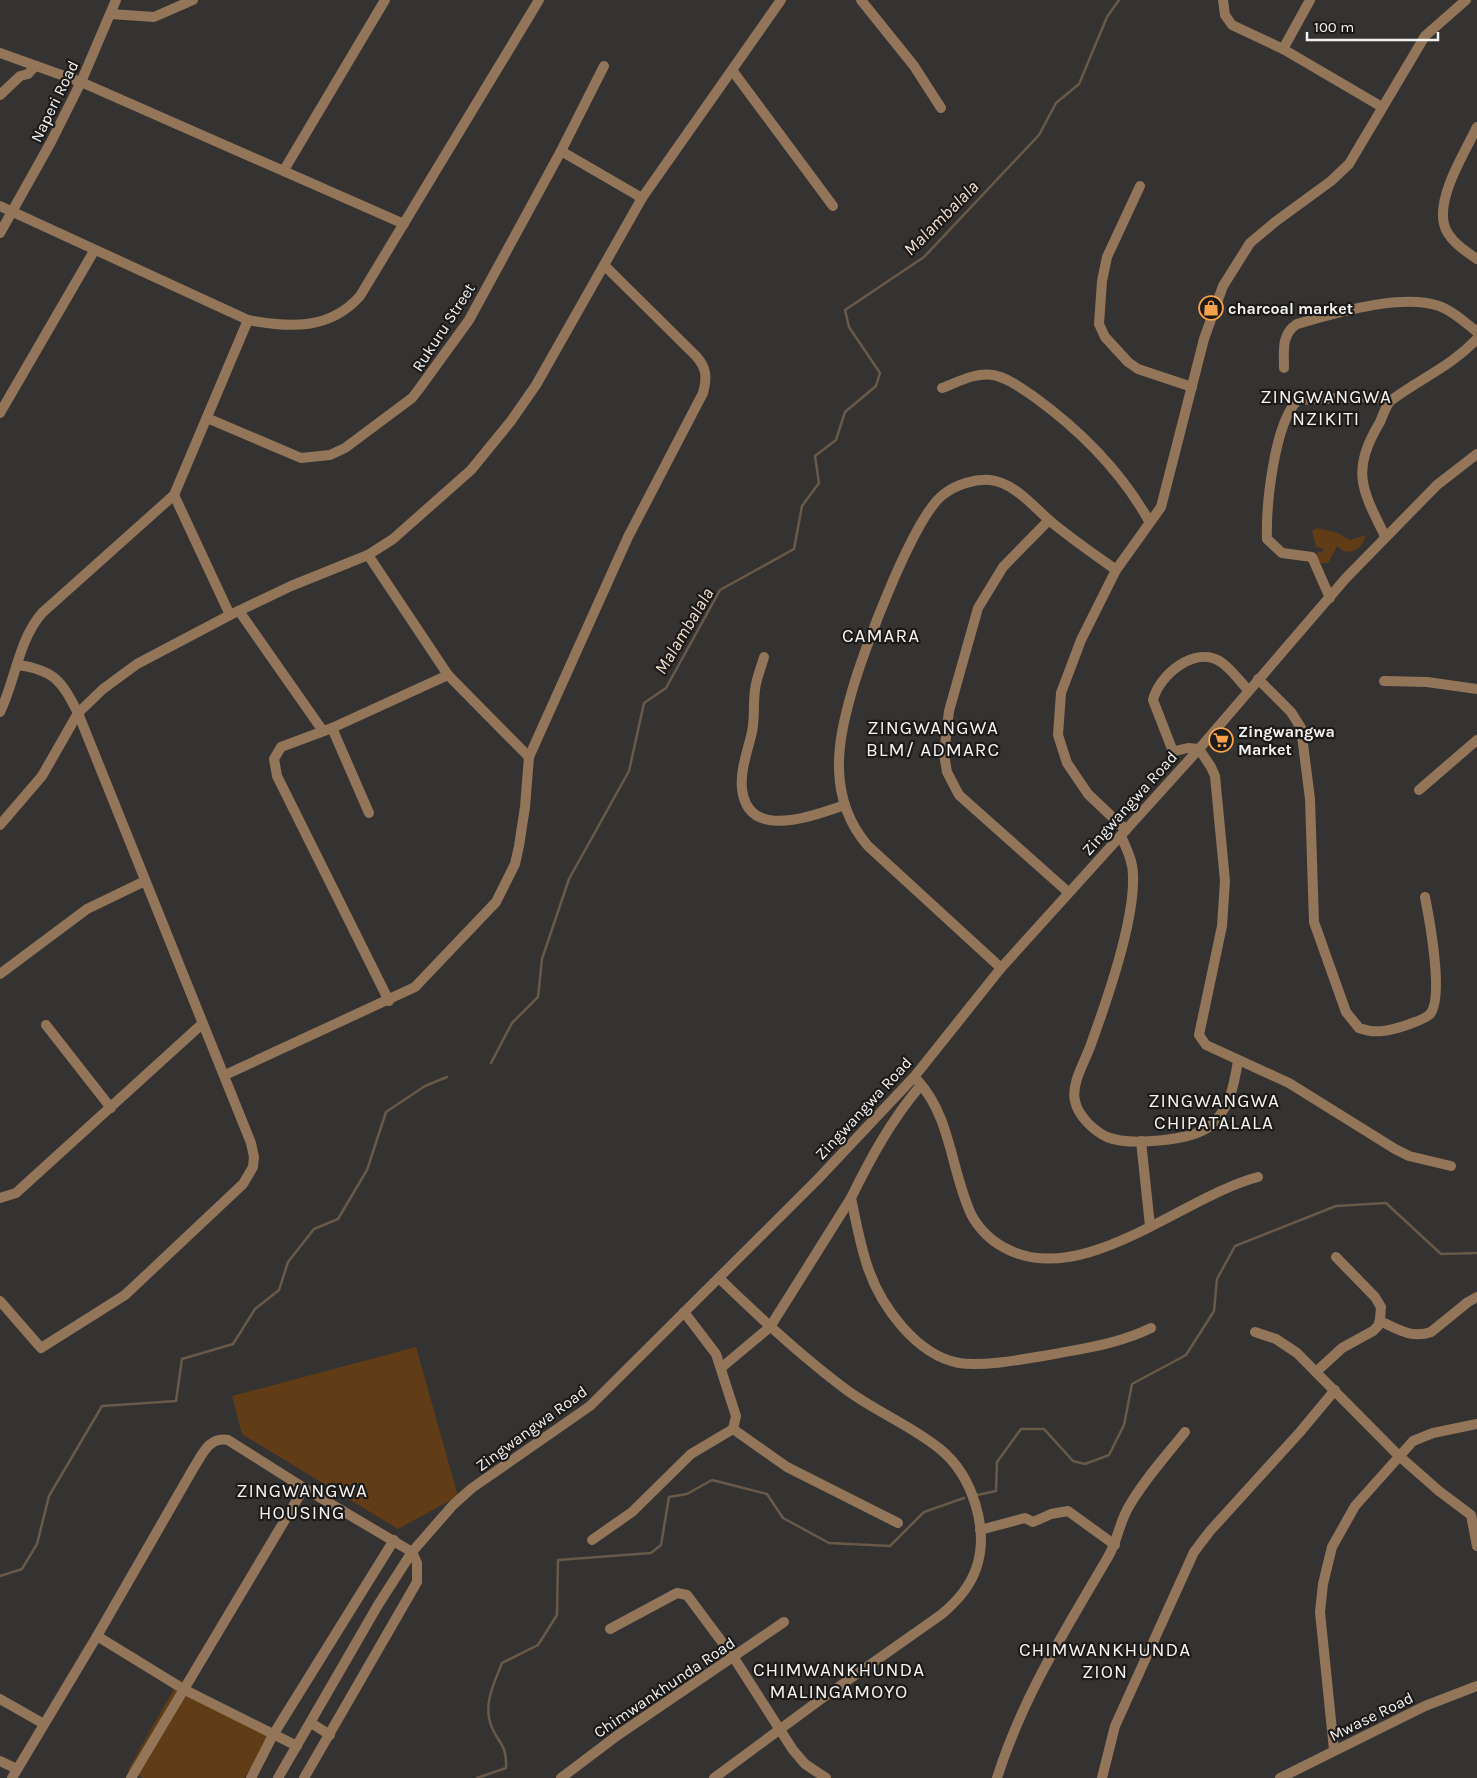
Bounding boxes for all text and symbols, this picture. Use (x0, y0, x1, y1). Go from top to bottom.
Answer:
scale bar (1307, 10, 1438, 42)
text: 100 m (1314, 18, 1354, 36)
street label: Naperi Road (27, 57, 82, 145)
water label: Malambalala (899, 176, 983, 260)
street label: Rukuru Street (408, 280, 479, 375)
shop icon: charcoal market (1198, 295, 1224, 321)
place label: charcoal market (1228, 299, 1353, 318)
district label: ZINGWANGWA NZIKITI (1260, 386, 1392, 430)
water label: Malambalala (650, 584, 718, 678)
district label: CAMARA (842, 625, 920, 647)
district label: ZINGWANGWA BLM/ ADMARC (866, 717, 1000, 761)
place label: Zingwangwa Market (1238, 722, 1335, 759)
supermarket icon: Zingwangwa Market (1208, 727, 1234, 753)
street label: Zingwangwa Road (1078, 748, 1181, 859)
street label: Zingwangwa Road (811, 1053, 916, 1163)
district label: ZINGWANGWA CHIPATALALA (1148, 1090, 1280, 1134)
street label: Zingwangwa Road (472, 1382, 591, 1475)
district label: ZINGWANGWA HOUSING (236, 1480, 368, 1524)
street label: Chimwankhunda Road (590, 1633, 738, 1742)
district label: CHIMWANKHUNDA ZION (1019, 1639, 1191, 1683)
district label: CHIMWANKHUNDA MALINGAMOYO (753, 1659, 925, 1703)
street label: Mwase Road (1326, 1688, 1416, 1745)

